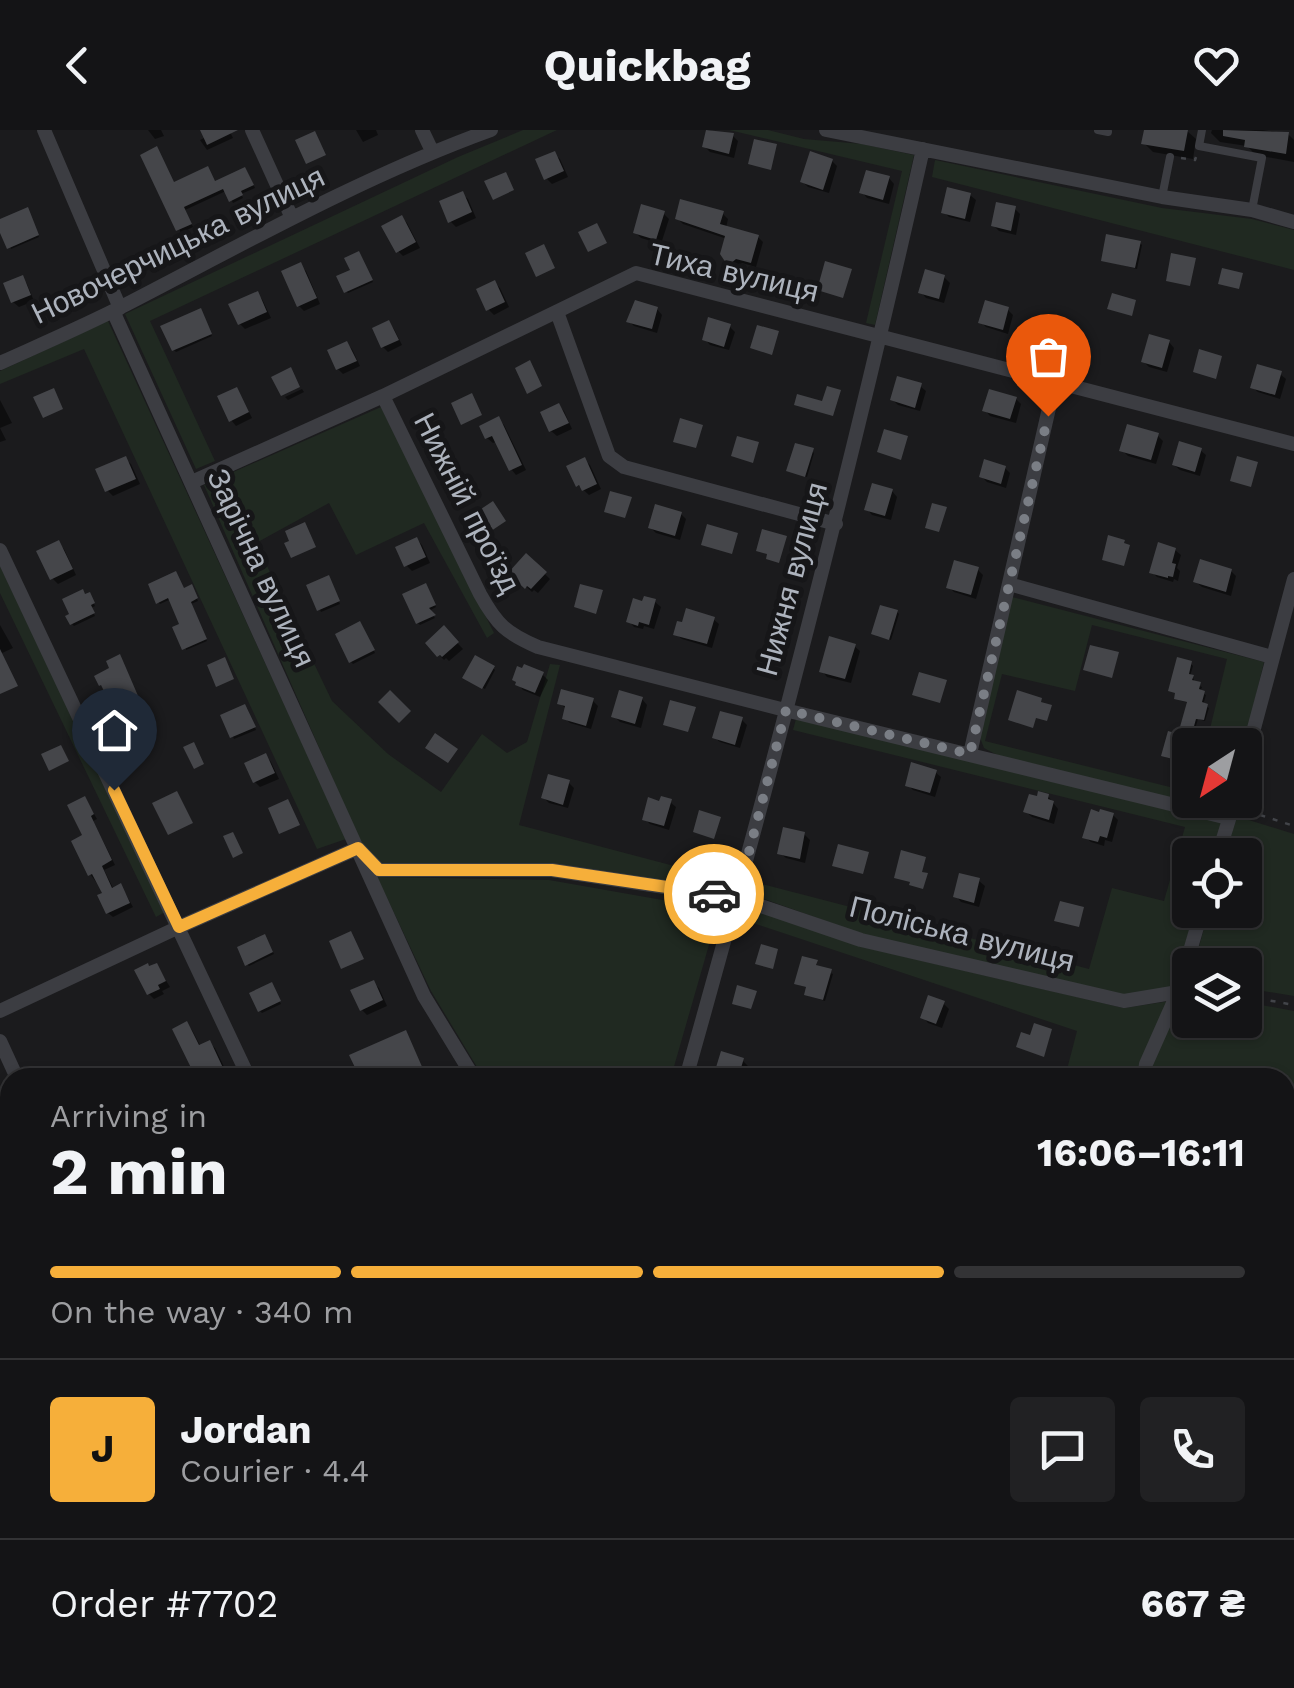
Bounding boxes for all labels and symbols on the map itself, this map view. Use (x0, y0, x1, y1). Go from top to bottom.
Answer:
street label: Новочерчицька вулиця (26, 158, 330, 331)
street label: Тиха вулиця (646, 236, 822, 309)
pin (1006, 314, 1091, 417)
street label: Нижній проїзд (407, 407, 528, 599)
street label: Зарічна вулиця (200, 463, 323, 672)
street label: Нижня вулиця (749, 478, 834, 679)
pin (72, 688, 157, 791)
north arrow (1172, 728, 1262, 818)
courier (664, 844, 764, 944)
street label: Поліська вулиця (846, 889, 1078, 978)

